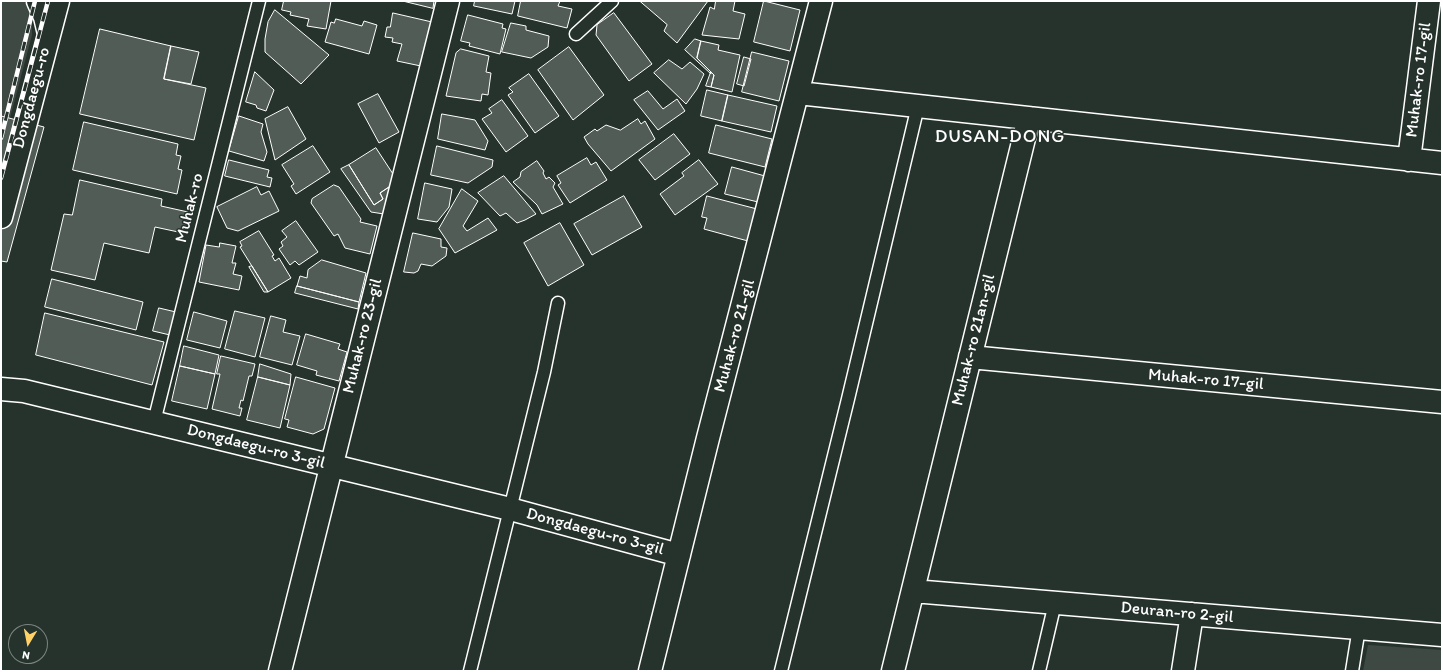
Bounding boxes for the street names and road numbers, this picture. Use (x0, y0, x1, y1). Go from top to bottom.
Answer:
street label: Muhak-ro 17-gil (1402, 21, 1436, 139)
street label: Dongdaegu-ro (9, 45, 55, 151)
street label: Muhak-ro (171, 171, 209, 245)
street label: Muhak-ro 21an-gil (948, 272, 1000, 408)
street label: Muhak-ro 23-gil (339, 276, 387, 396)
street label: Muhak-ro 21-gil (710, 277, 760, 395)
street label: Muhak-ro 17-gil (1147, 365, 1265, 395)
street label: Dongdaegu-ro 3-gil (185, 420, 327, 474)
street label: Dongdaegu-ro 3-gil (524, 504, 666, 560)
street label: Deuran-ro 2-gil (1120, 598, 1234, 628)

